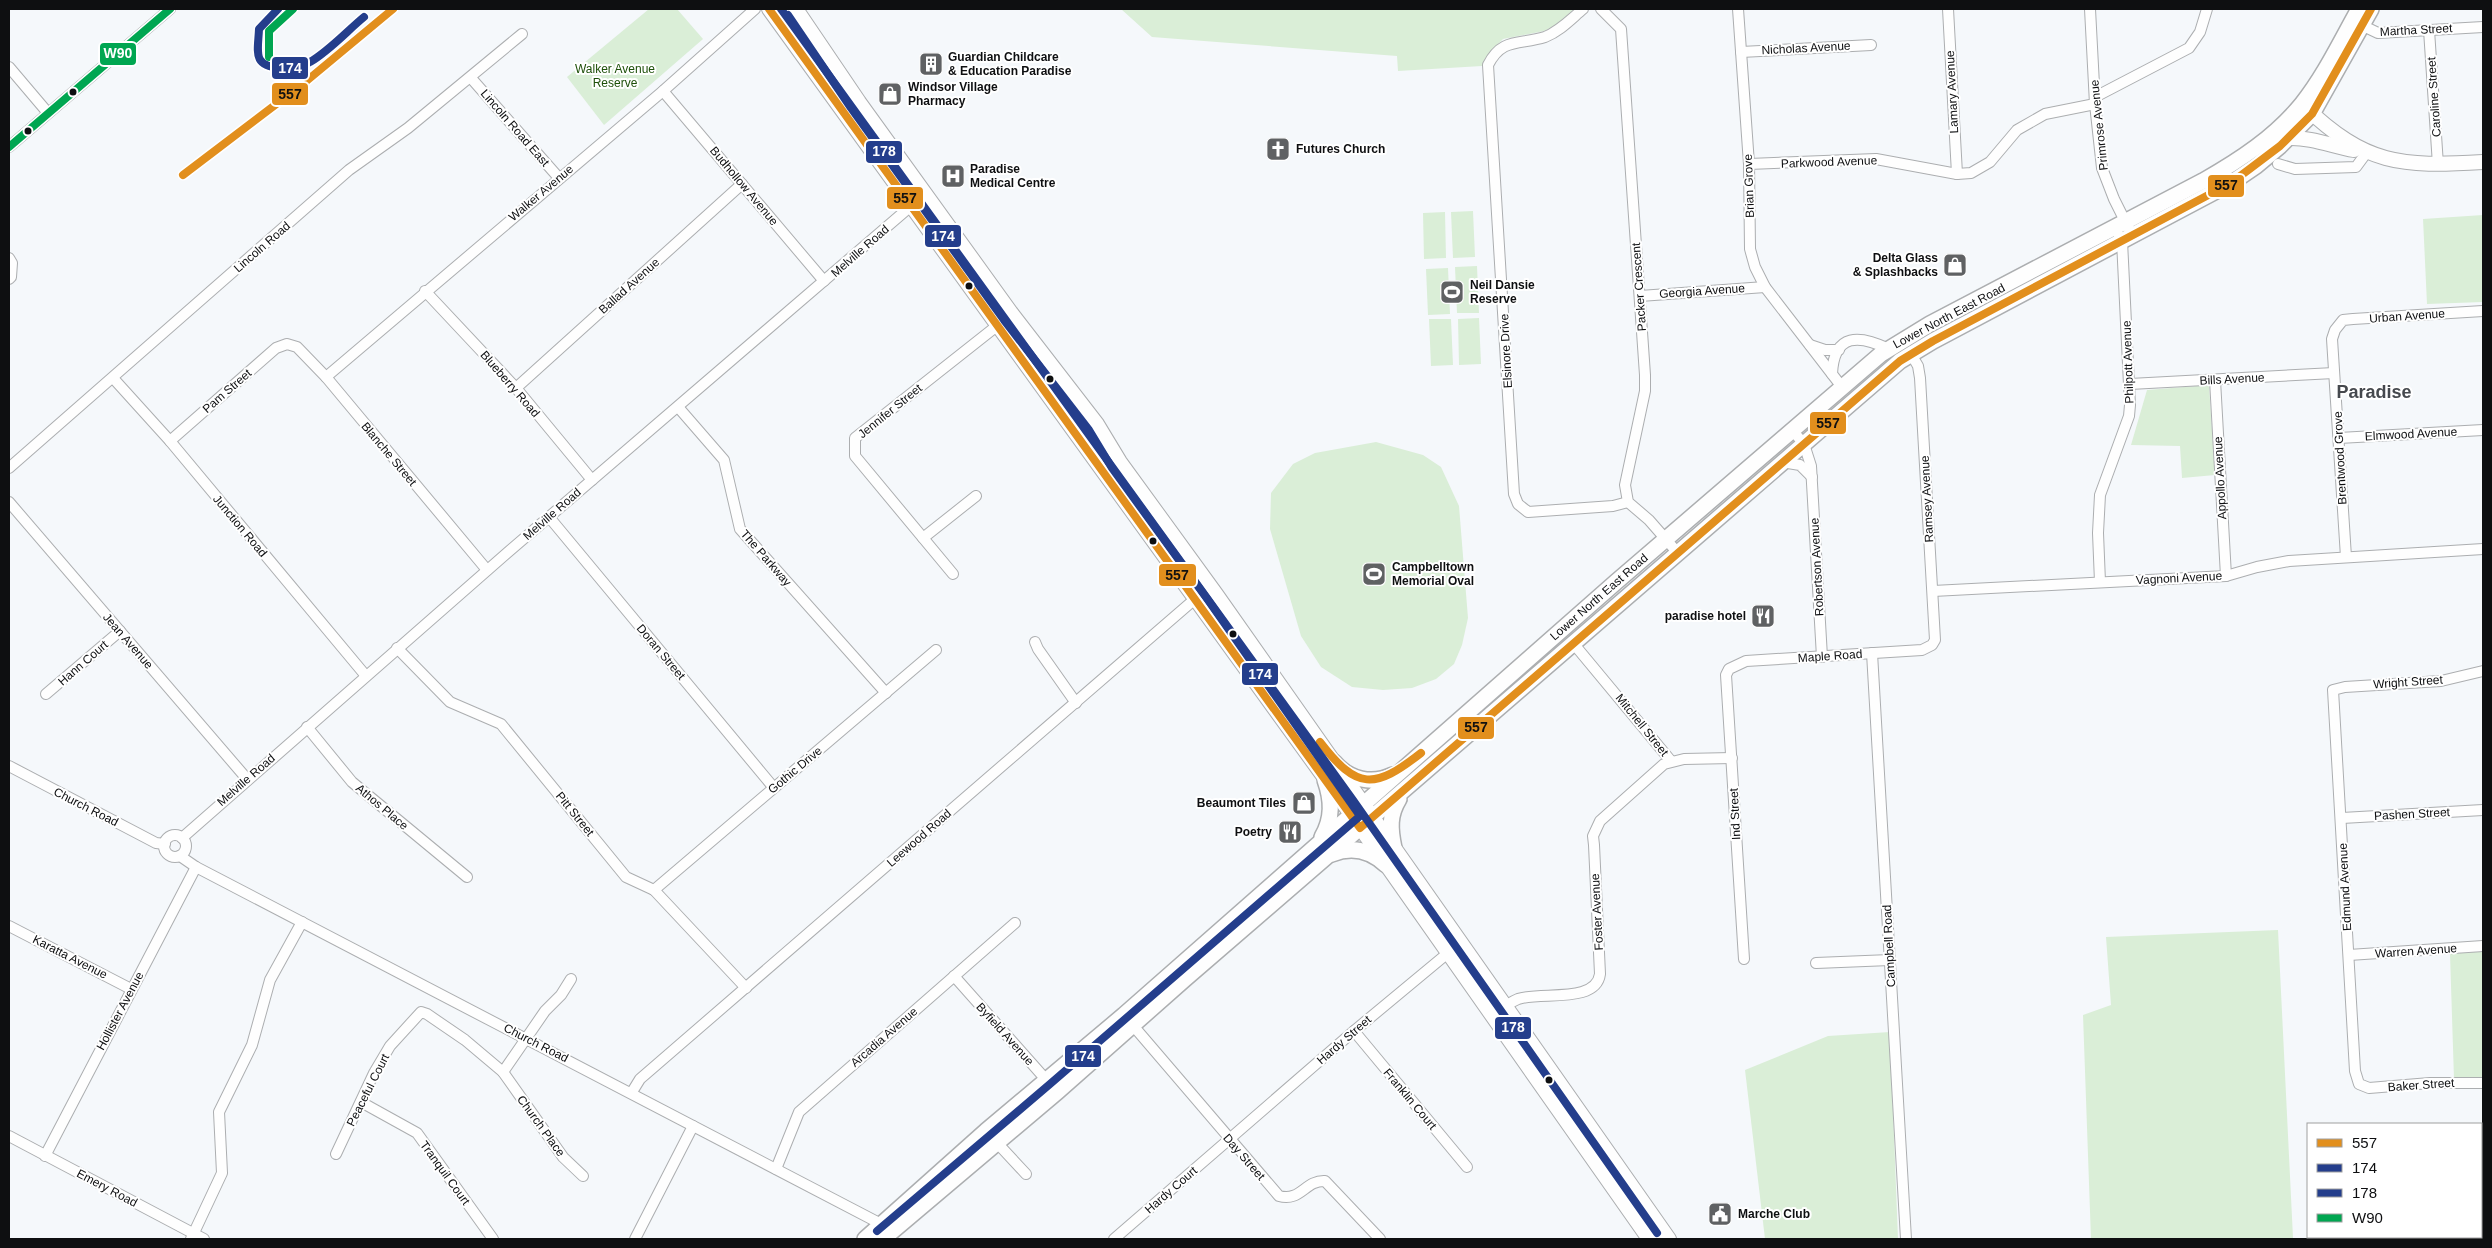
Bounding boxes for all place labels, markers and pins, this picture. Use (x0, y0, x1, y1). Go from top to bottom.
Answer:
place label: Guardian Childcare & Education Paradise (948, 50, 1072, 78)
building icon: Guardian Childcare & Education Paradise (918, 51, 944, 77)
place label: Windsor Village Pharmacy (908, 80, 998, 108)
shop icon: Windsor Village Pharmacy (877, 81, 903, 107)
unlabelled marker (68, 87, 78, 97)
unlabelled marker (23, 126, 33, 136)
church icon: Futures Church (1265, 136, 1291, 162)
place label: Futures Church (1296, 142, 1385, 156)
place label: Paradise Medical Centre (970, 162, 1056, 190)
hospital icon: Paradise Medical Centre (940, 163, 966, 189)
place label: Delta Glass & Splashbacks (1853, 251, 1938, 279)
shop icon: Delta Glass & Splashbacks (1942, 252, 1968, 278)
place label: Neil Dansie Reserve (1470, 278, 1535, 306)
sports icon: Neil Dansie Reserve (1439, 279, 1465, 305)
unlabelled marker (964, 281, 974, 291)
unlabelled marker (1045, 374, 1055, 384)
unlabelled marker (1148, 536, 1158, 546)
place label: Campbelltown Memorial Oval (1392, 560, 1474, 588)
sports icon: Campbelltown Memorial Oval (1361, 561, 1387, 587)
restaurant icon: paradise hotel (1750, 603, 1776, 629)
place label: paradise hotel (1665, 609, 1746, 623)
unlabelled marker (1228, 629, 1238, 639)
shop icon: Beaumont Tiles (1291, 790, 1317, 816)
place label: Beaumont Tiles (1197, 796, 1286, 810)
restaurant icon: Poetry (1277, 819, 1303, 845)
place label: Poetry (1235, 825, 1272, 839)
unlabelled marker (1544, 1075, 1554, 1085)
public building icon: Marche Club (1707, 1201, 1733, 1227)
place label: Marche Club (1738, 1207, 1810, 1221)

